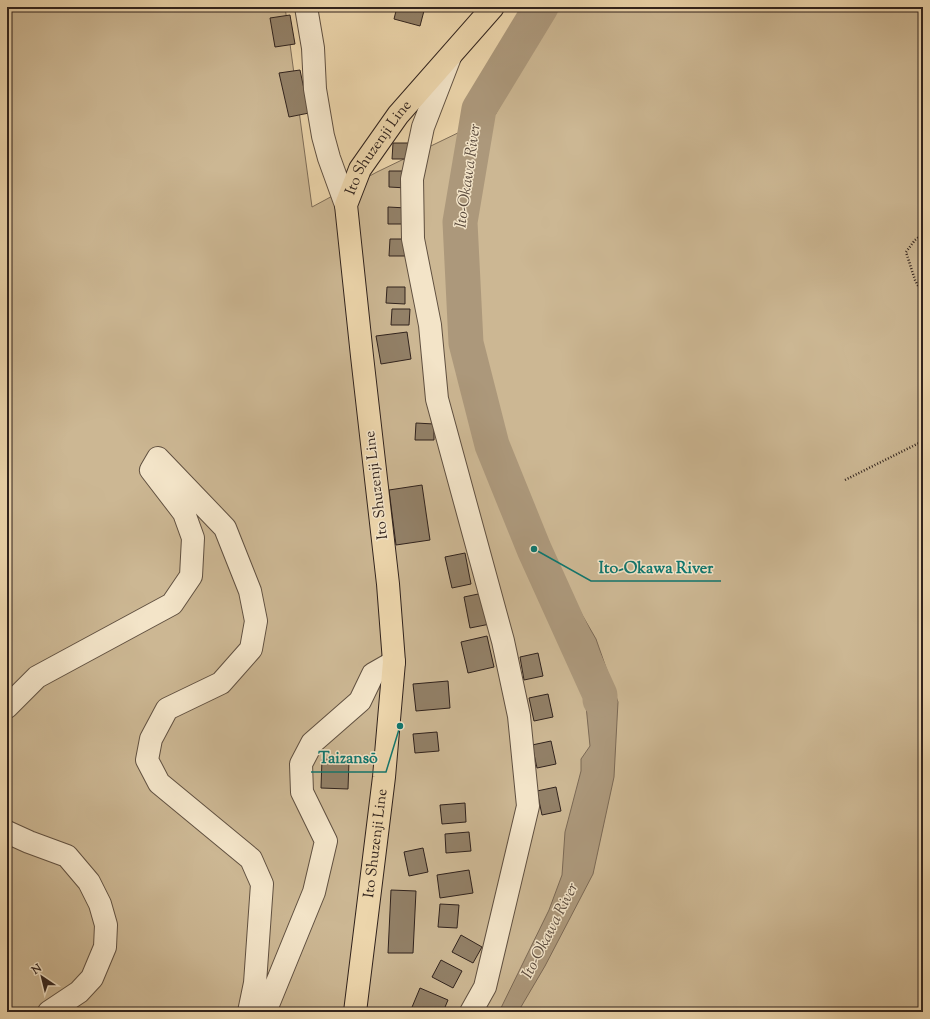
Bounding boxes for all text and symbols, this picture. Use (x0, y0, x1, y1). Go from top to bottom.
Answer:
street label: Ito Shuzenji Line (340, 96, 417, 198)
water label: Ito-Okawa River (450, 122, 488, 229)
street label: Ito Shuzenji Line (360, 429, 394, 541)
callout: Ito-Okawa River (591, 553, 721, 581)
text: Ito-Okawa River (599, 558, 714, 581)
callout: Taizansō (311, 744, 386, 772)
text: Taizansō (318, 748, 378, 771)
street label: Ito Shuzenji Line (359, 788, 393, 899)
water label: Ito-Okawa River (517, 879, 585, 983)
north arrow (22, 957, 62, 997)
text: N (28, 960, 45, 979)

